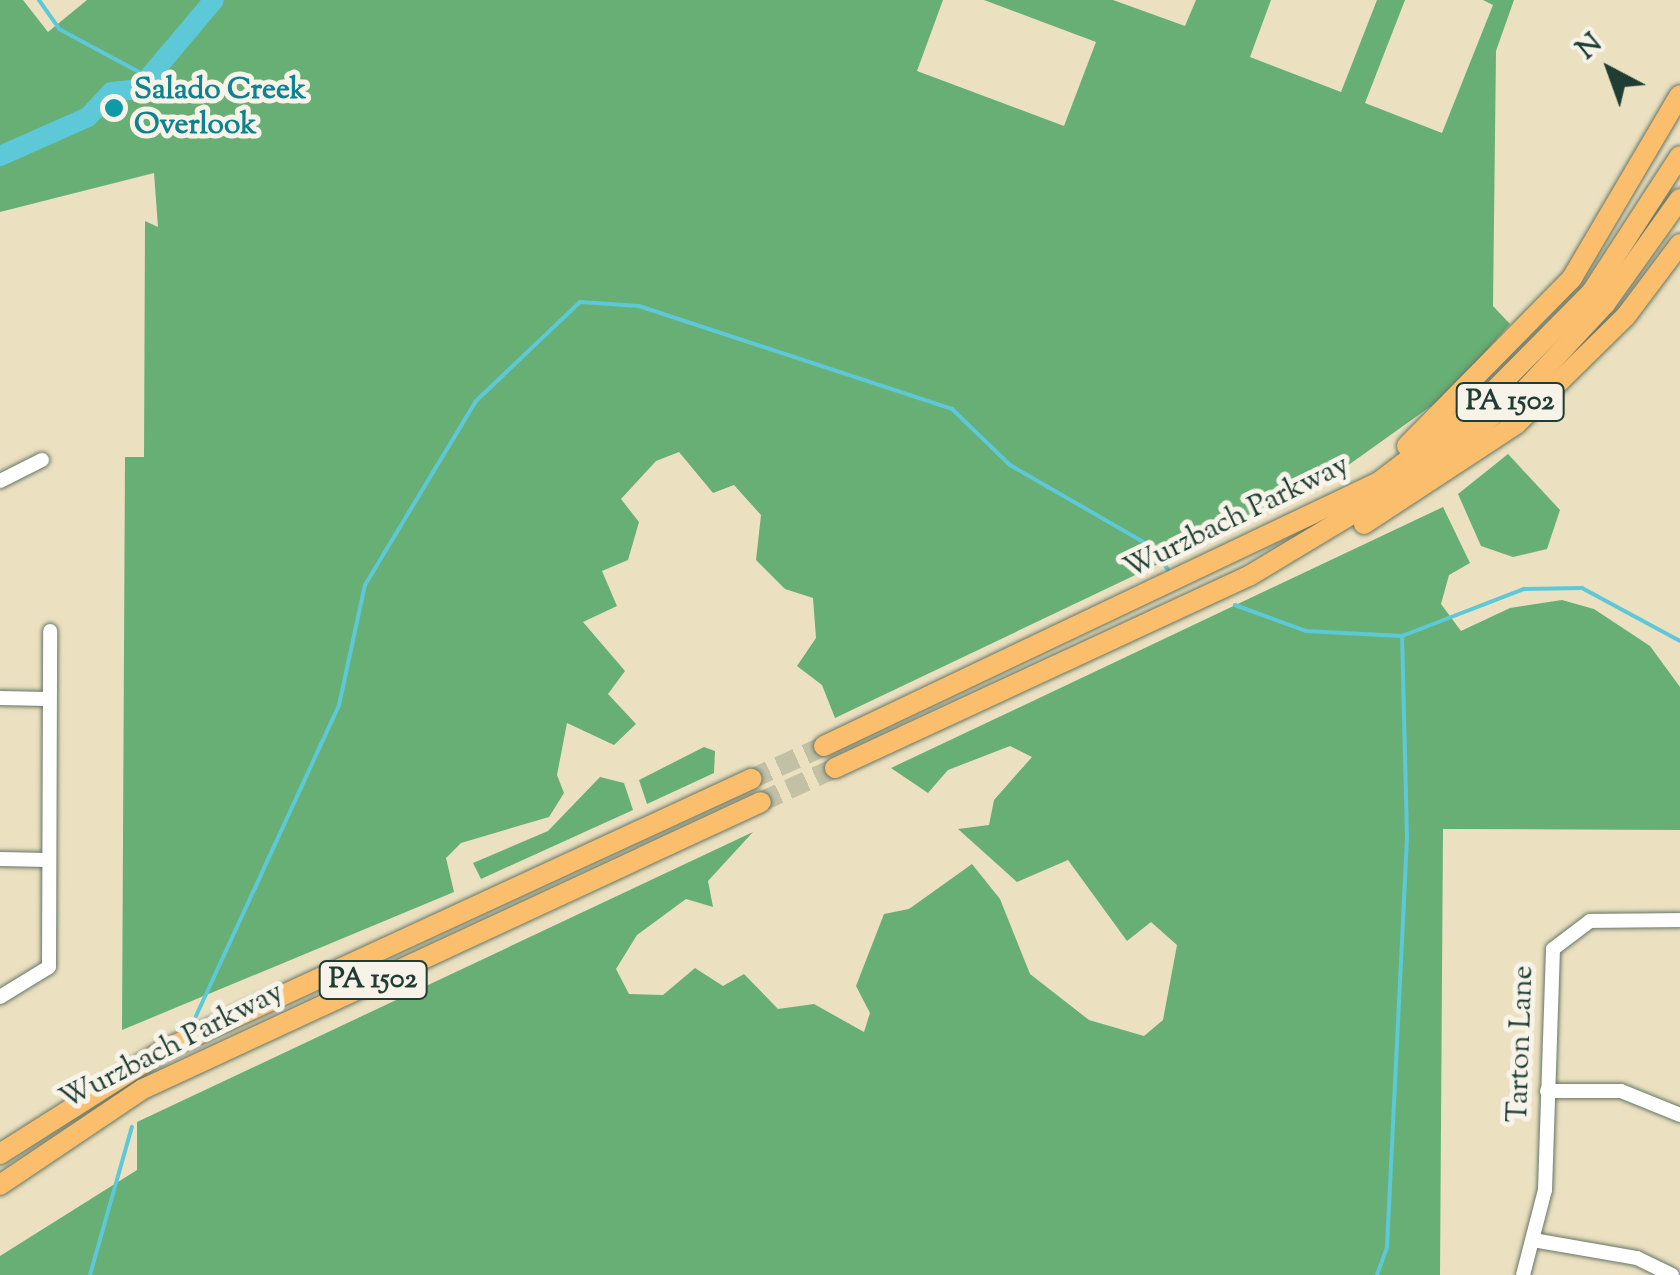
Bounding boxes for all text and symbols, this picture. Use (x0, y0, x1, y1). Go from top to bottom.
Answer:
north arrow (1560, 20, 1660, 120)
text: N (1569, 25, 1612, 70)
place label: Salado Creek Overlook (134, 73, 306, 144)
marker: Salado Creek Overlook (103, 97, 125, 119)
road number: PA 1502 (1455, 379, 1565, 425)
street label: Wurzbach Parkway (1119, 448, 1355, 588)
road number: PA 1502 (318, 957, 428, 1003)
street label: Tarton Lane (1501, 965, 1543, 1123)
street label: Wurzbach Parkway (54, 975, 290, 1119)

